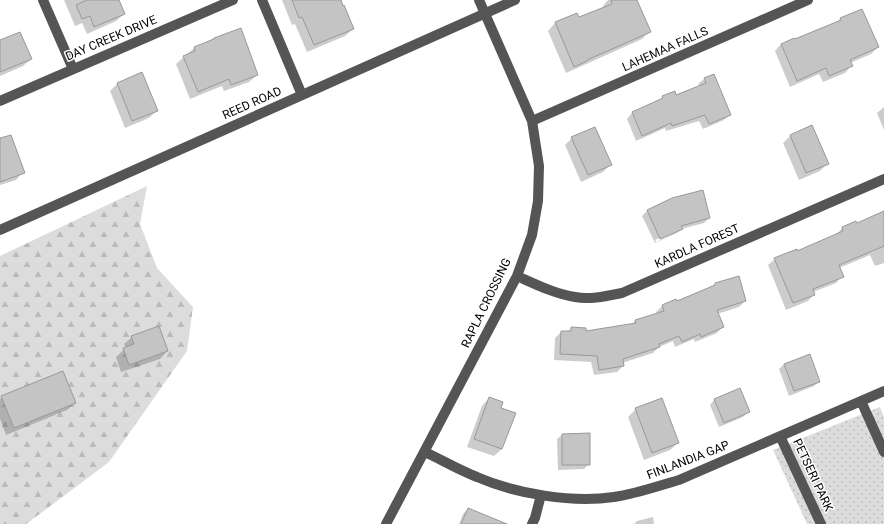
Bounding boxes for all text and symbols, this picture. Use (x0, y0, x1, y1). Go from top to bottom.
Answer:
street label: DAY CREEK DRIVE (63, 12, 159, 64)
street label: LAHEMAA FALLS (620, 24, 710, 74)
street label: REED ROAD (220, 84, 284, 122)
street label: KARDLA FOREST (652, 221, 742, 271)
street label: RAPLA CROSSING (458, 256, 514, 350)
street label: PETSERI PARK (790, 436, 836, 514)
street label: FINLANDIA GAP (645, 438, 732, 482)

